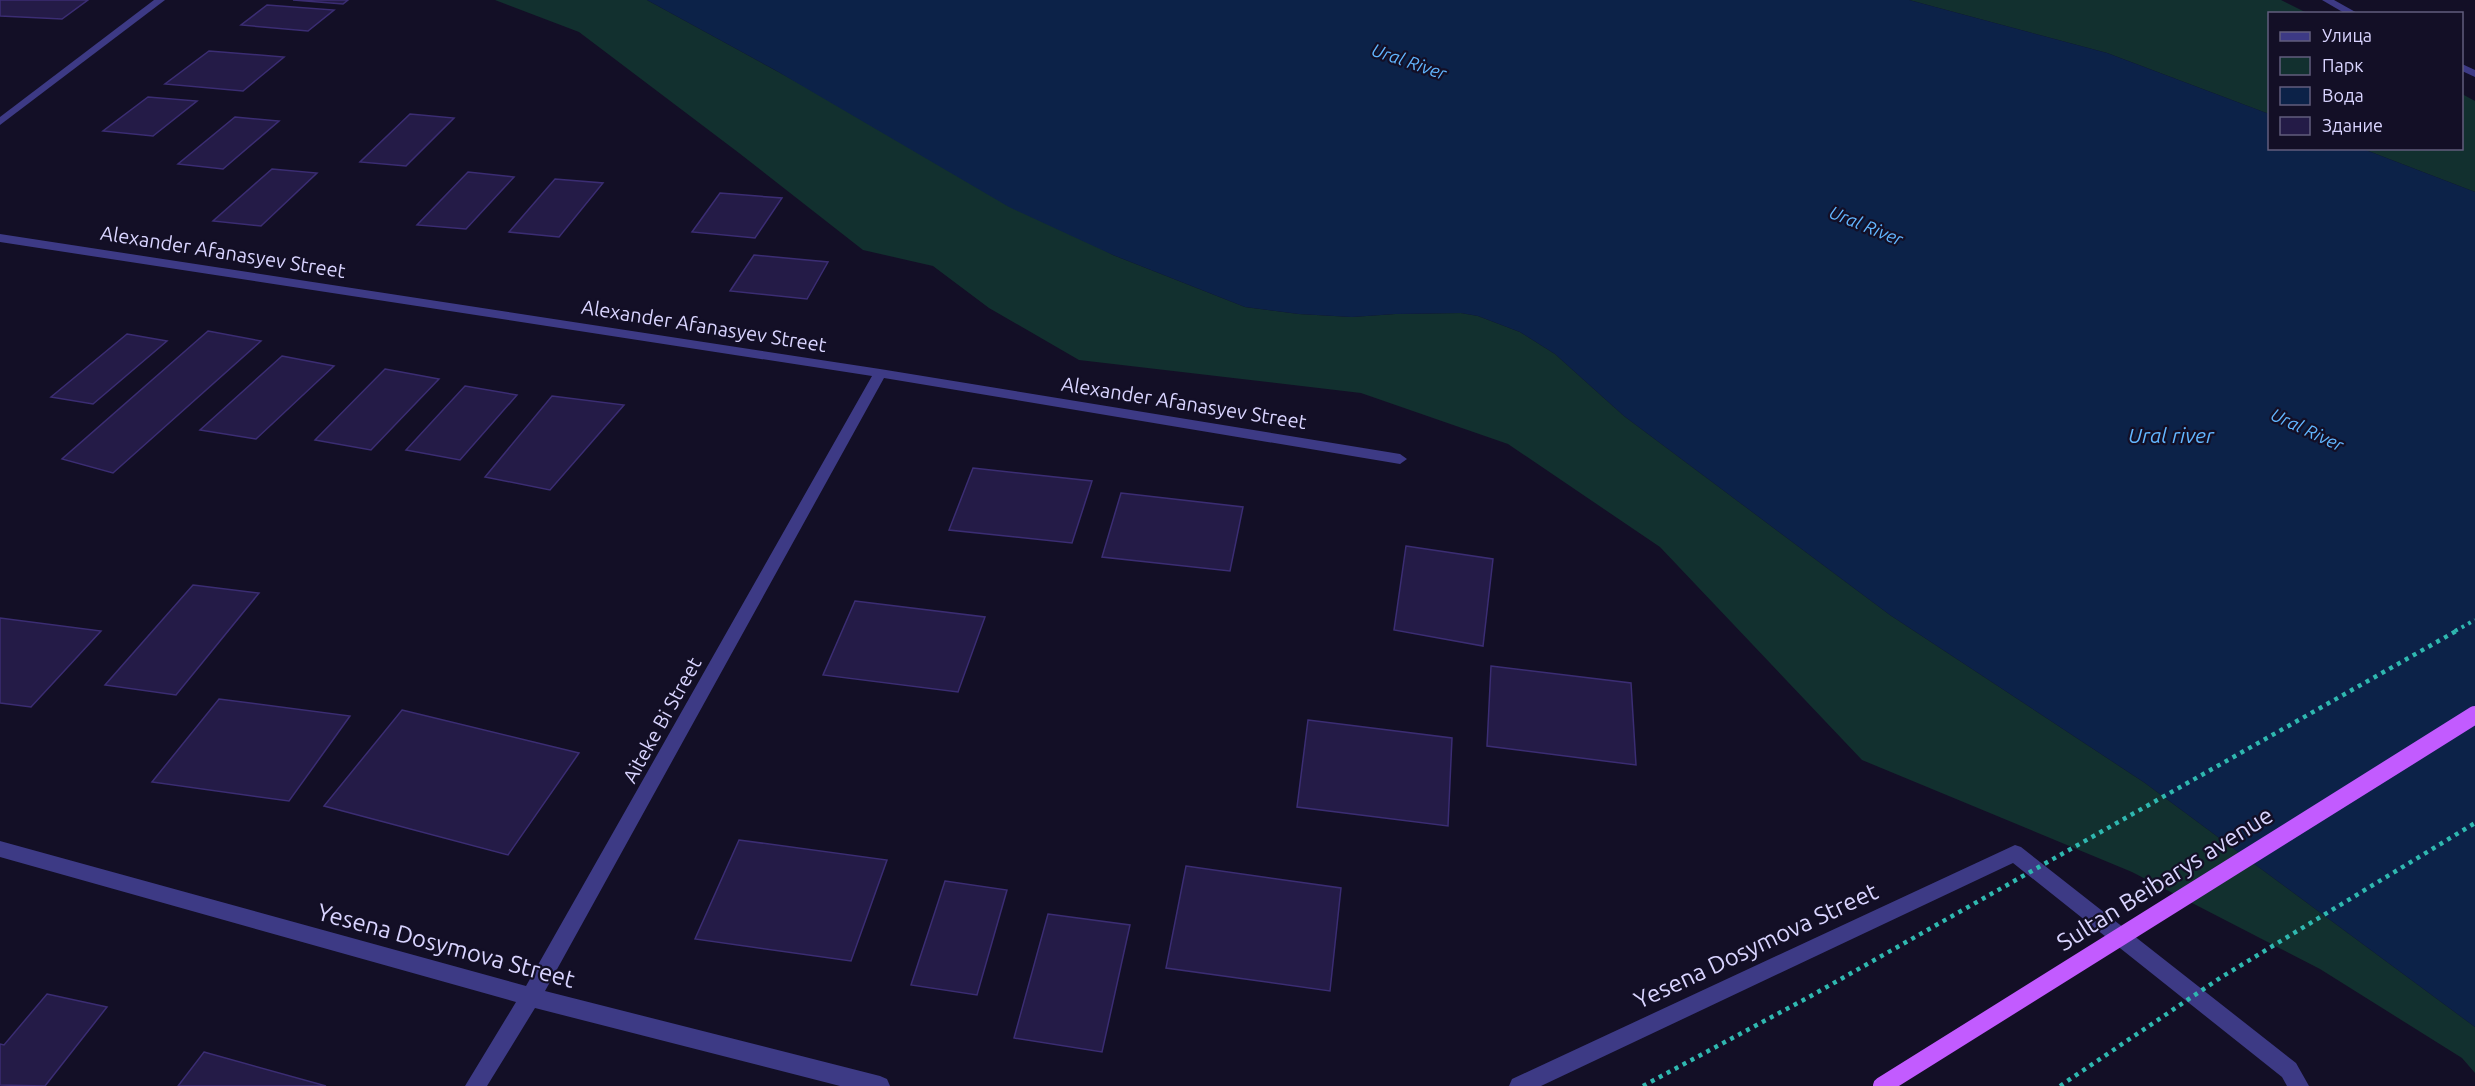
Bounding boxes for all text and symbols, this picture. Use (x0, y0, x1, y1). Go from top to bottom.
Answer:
legend (2268, 12, 2463, 150)
text: Улица (2322, 25, 2372, 45)
water label: Ural River (1369, 39, 1450, 84)
text: Парк (2322, 55, 2363, 75)
text: Вода (2322, 85, 2364, 105)
text: Здание (2322, 115, 2383, 135)
water label: Ural River (1827, 201, 1907, 249)
street label: Alexander Afanasyev Street (99, 221, 347, 282)
street label: Alexander Afanasyev Street (580, 295, 828, 356)
street label: Alexander Afanasyev Street (1060, 372, 1308, 433)
water label: Ural River (2268, 404, 2348, 455)
water label: Ural river (2128, 423, 2215, 447)
street label: Aiteke Bi Street (618, 653, 706, 787)
street label: Sultan Beibarys avenue (2052, 801, 2278, 956)
street label: Yesena Dosymova Street (1630, 877, 1882, 1014)
street label: Yesena Dosymova Street (314, 898, 578, 993)

